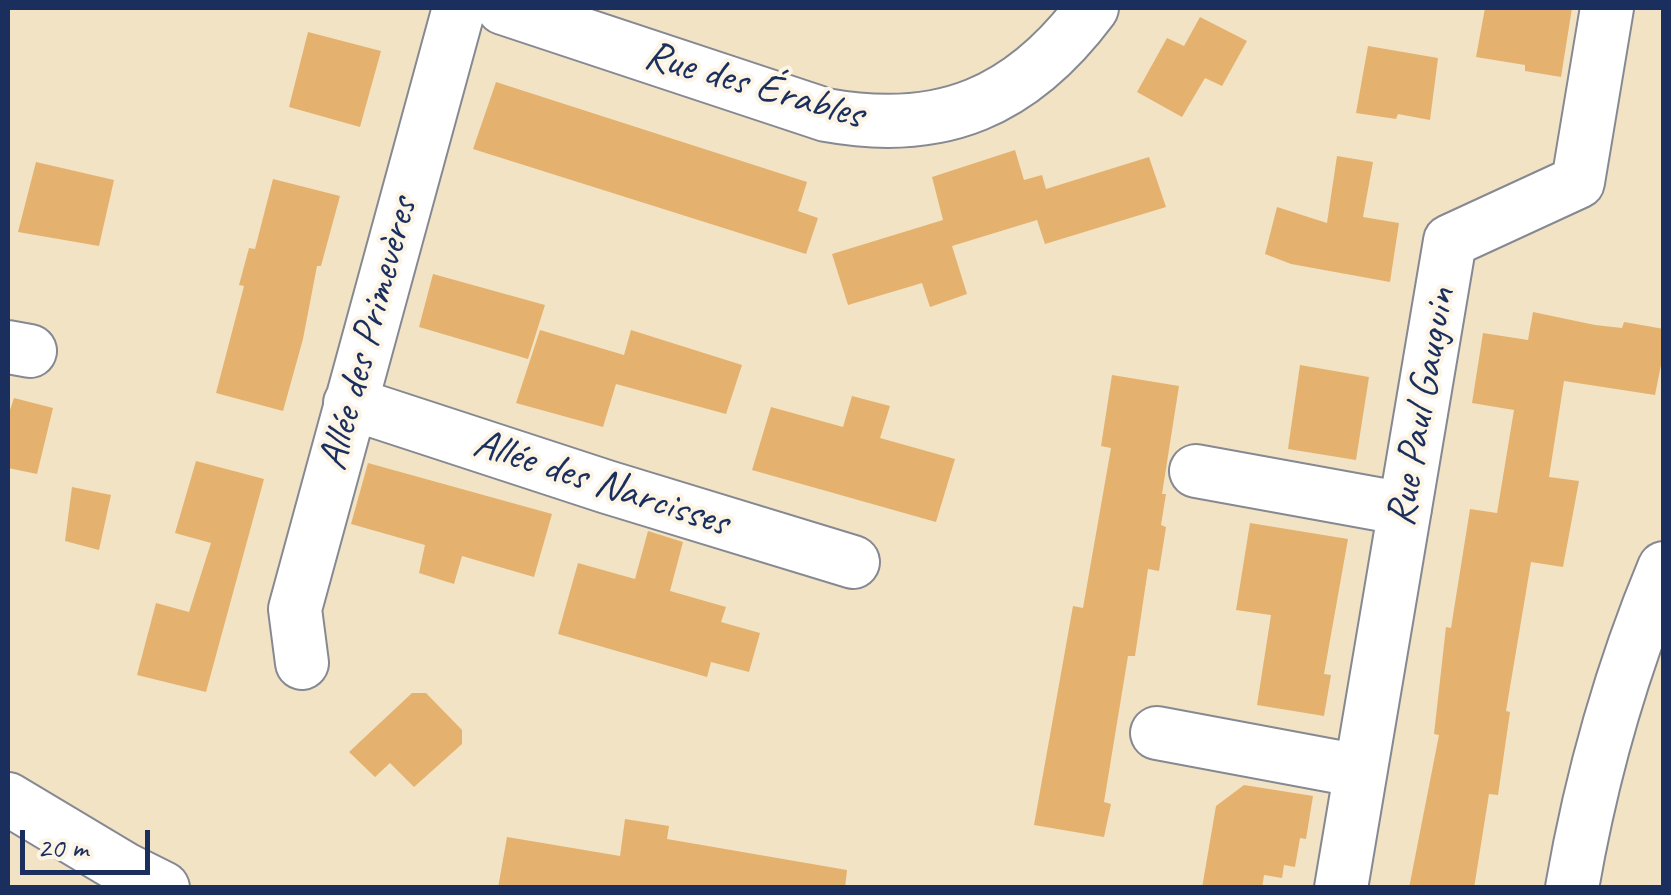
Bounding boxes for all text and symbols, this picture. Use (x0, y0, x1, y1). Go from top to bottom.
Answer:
street label: Rue des Érables (639, 31, 869, 141)
street label: Allée des Primevères (308, 192, 430, 476)
street label: Rue Paul Gauguin (1376, 284, 1468, 530)
street label: Allée des Narcisses (467, 419, 735, 549)
scale bar (25, 810, 155, 872)
text: 20 m (37, 828, 88, 866)

